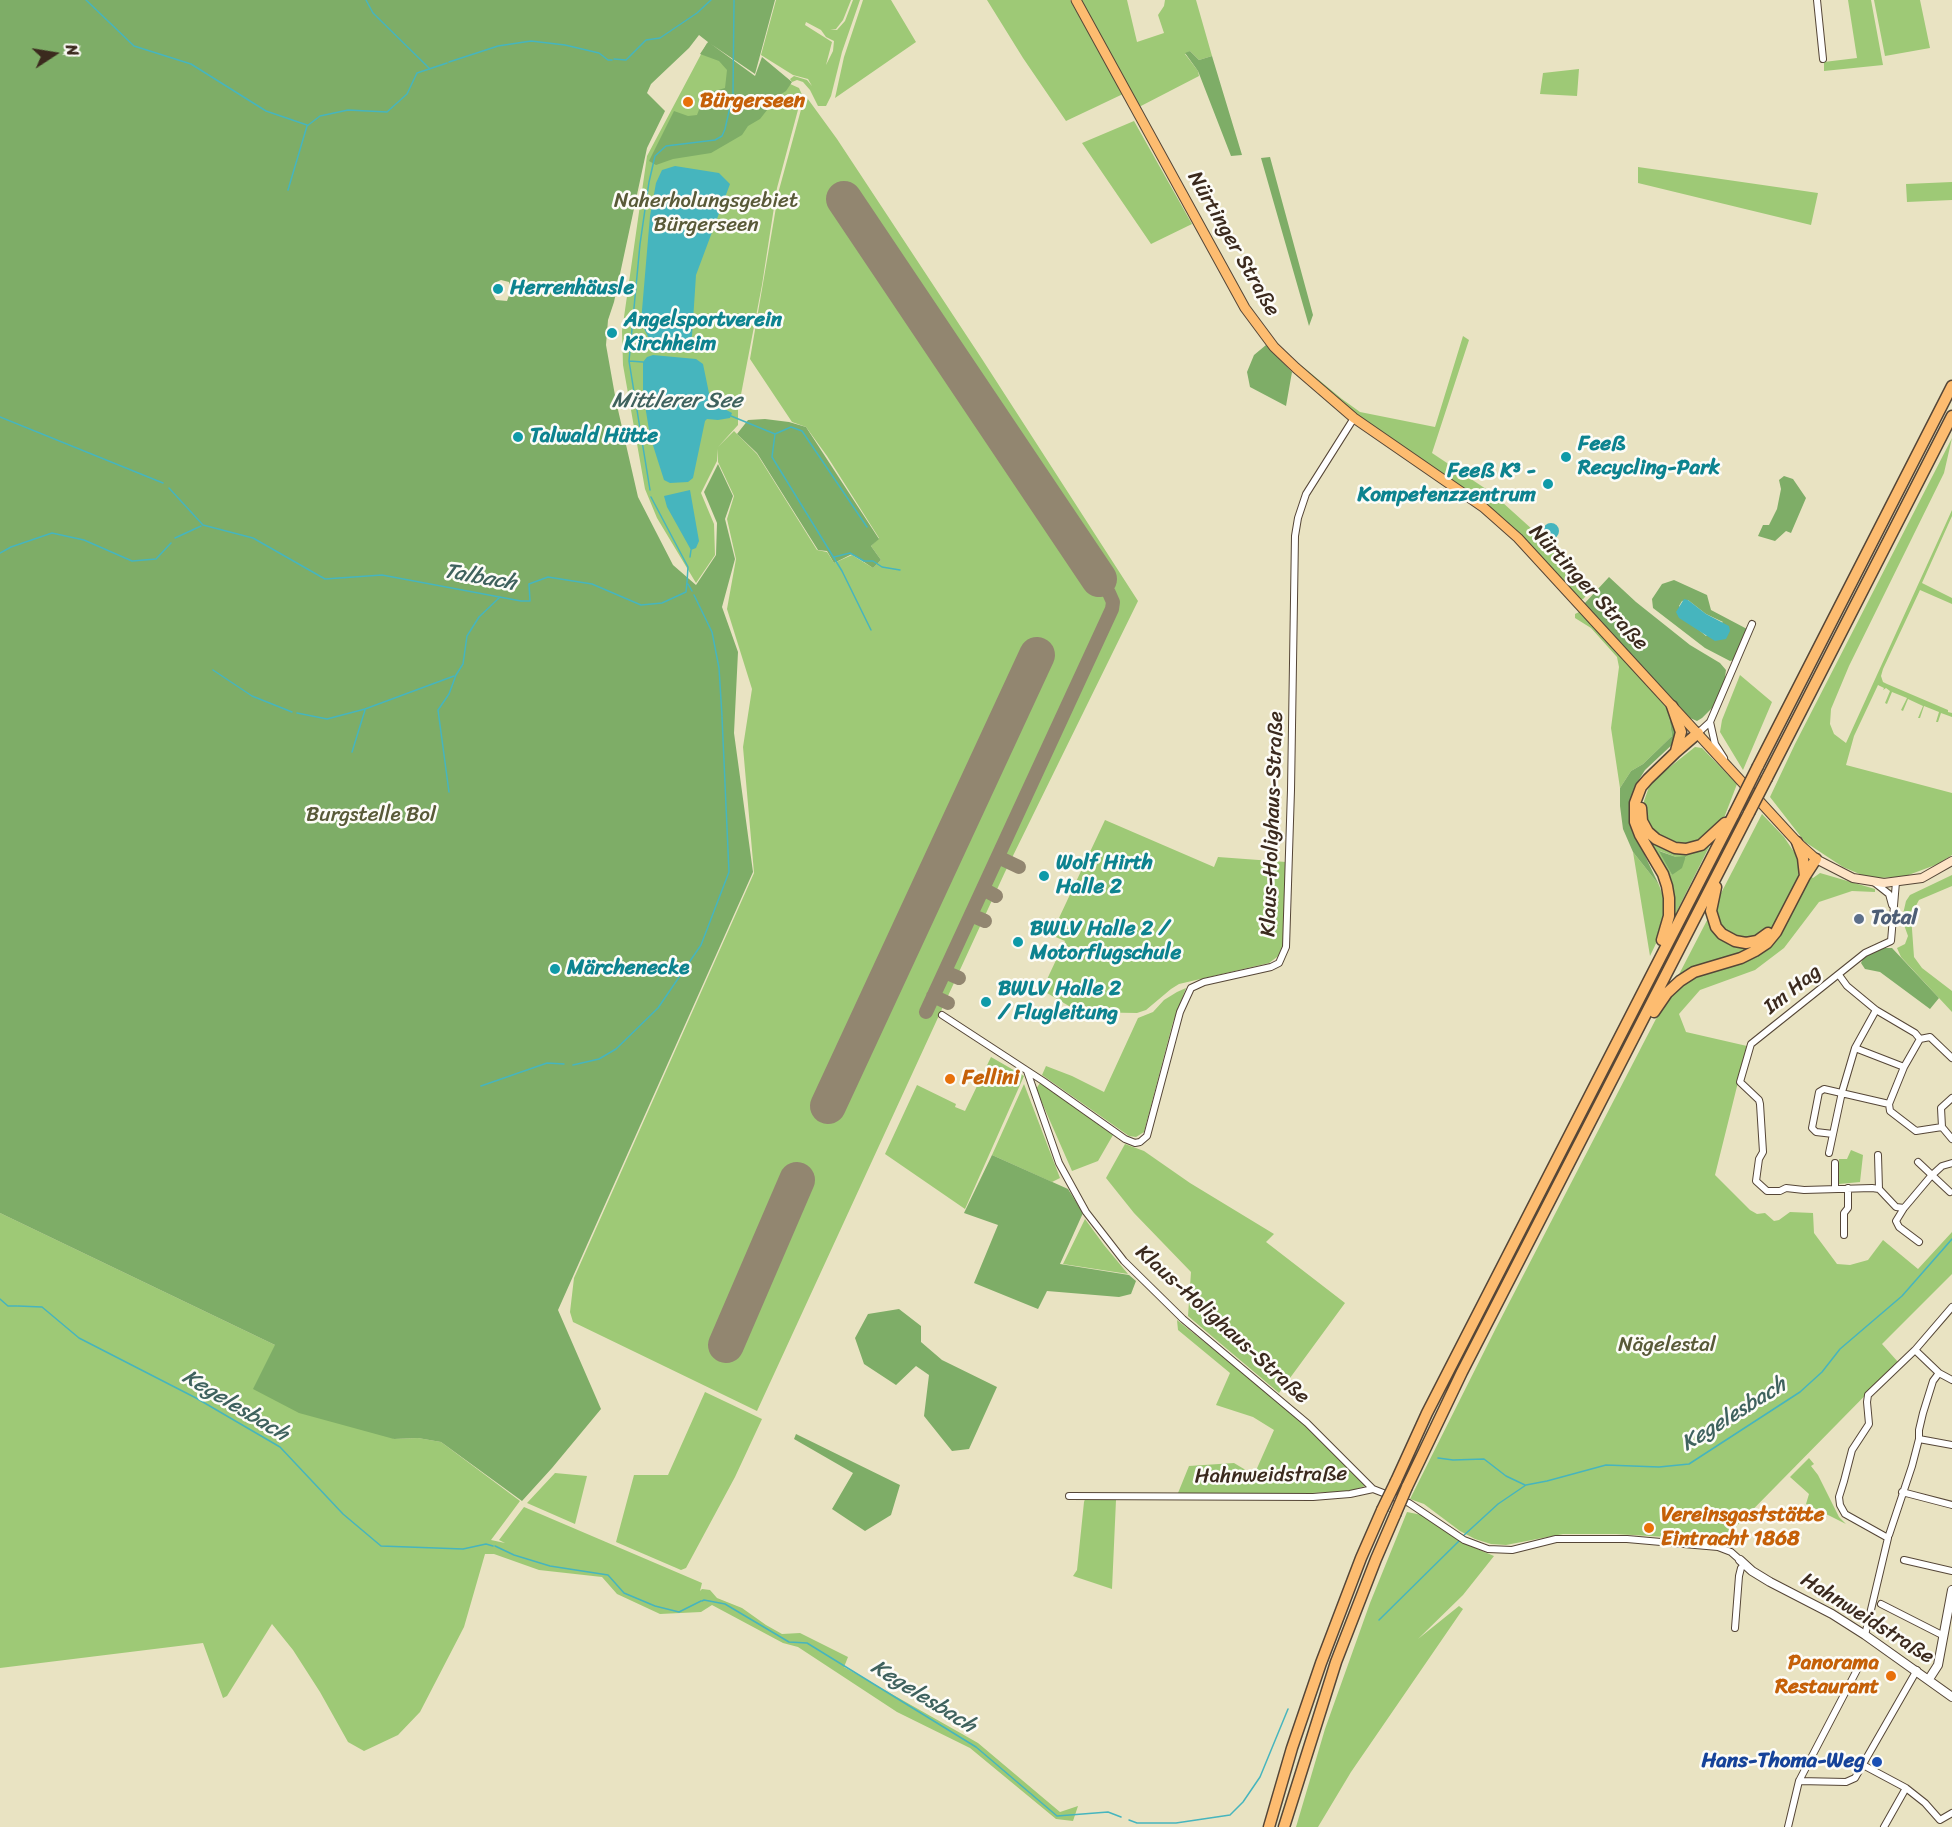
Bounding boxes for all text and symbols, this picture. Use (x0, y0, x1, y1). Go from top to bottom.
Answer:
north arrow (24, 24, 84, 84)
text: N (57, 42, 87, 59)
place label: Bürgerseen (700, 89, 805, 115)
marker: Bürgerseen (681, 95, 695, 109)
street label: Nürtinger Straße (1181, 167, 1285, 321)
park label: Naherholungsgebiet Bürgerseen (614, 189, 798, 239)
place label: Herrenhäusle (510, 276, 634, 302)
marker: Herrenhäusle (491, 282, 505, 296)
place label: Angelsportverein Kirchheim (624, 308, 782, 358)
marker: Angelsportverein Kirchheim (605, 326, 619, 340)
water label: Mittlerer See (612, 388, 742, 414)
place label: Talwald Hütte (530, 424, 658, 450)
marker: Talwald Hütte (511, 430, 525, 444)
place label: Feeß Recycling-Park (1578, 432, 1720, 482)
marker: Feeß Recycling-Park (1559, 450, 1573, 464)
place label: Feeß K³ - Kompetenzzentrum (1357, 459, 1536, 509)
marker: Feeß K³ - Kompetenzzentrum (1541, 477, 1555, 491)
street label: Nürtinger Straße (1523, 520, 1653, 656)
water label: Talbach (442, 559, 518, 597)
street label: Klaus-Holighaus-Straße (1256, 711, 1290, 937)
park label: Burgstelle Bol (306, 803, 436, 829)
place label: Wolf Hirth Halle 2 (1056, 851, 1153, 901)
marker: Wolf Hirth Halle 2 (1037, 869, 1051, 883)
place label: Total (1871, 906, 1917, 932)
marker: Total (1852, 912, 1866, 926)
place label: BWLV Halle 2 / Motorflugschule (1030, 917, 1181, 967)
marker: BWLV Halle 2 / Motorflugschule (1011, 935, 1025, 949)
place label: Märchenecke (567, 956, 689, 982)
street label: Im Hag (1759, 960, 1827, 1020)
marker: Märchenecke (548, 962, 562, 976)
place label: BWLV Halle 2 / Flugleitung (998, 977, 1121, 1027)
marker: BWLV Halle 2 / Flugleitung (979, 995, 993, 1009)
place label: Fellini (962, 1066, 1019, 1092)
marker: Fellini (943, 1072, 957, 1086)
street label: Klaus-Holighaus-Straße (1130, 1240, 1314, 1410)
park label: Nägelestal (1618, 1333, 1716, 1359)
water label: Kegelesbach (177, 1364, 293, 1448)
water label: Kegelesbach (1677, 1372, 1791, 1458)
street label: Hahnweidstraße (1195, 1462, 1347, 1490)
place label: Vereinsgaststätte Eintracht 1868 (1661, 1503, 1825, 1553)
marker: Vereinsgaststätte Eintracht 1868 (1642, 1521, 1656, 1535)
street label: Hahnweidstraße (1796, 1568, 1938, 1670)
place label: Panorama Restaurant (1775, 1651, 1879, 1701)
water label: Kegelesbach (866, 1654, 980, 1740)
marker: Panorama Restaurant (1884, 1669, 1898, 1683)
place label: Hans-Thoma-Weg (1701, 1749, 1865, 1775)
marker: Hans-Thoma-Weg (1870, 1755, 1884, 1769)

